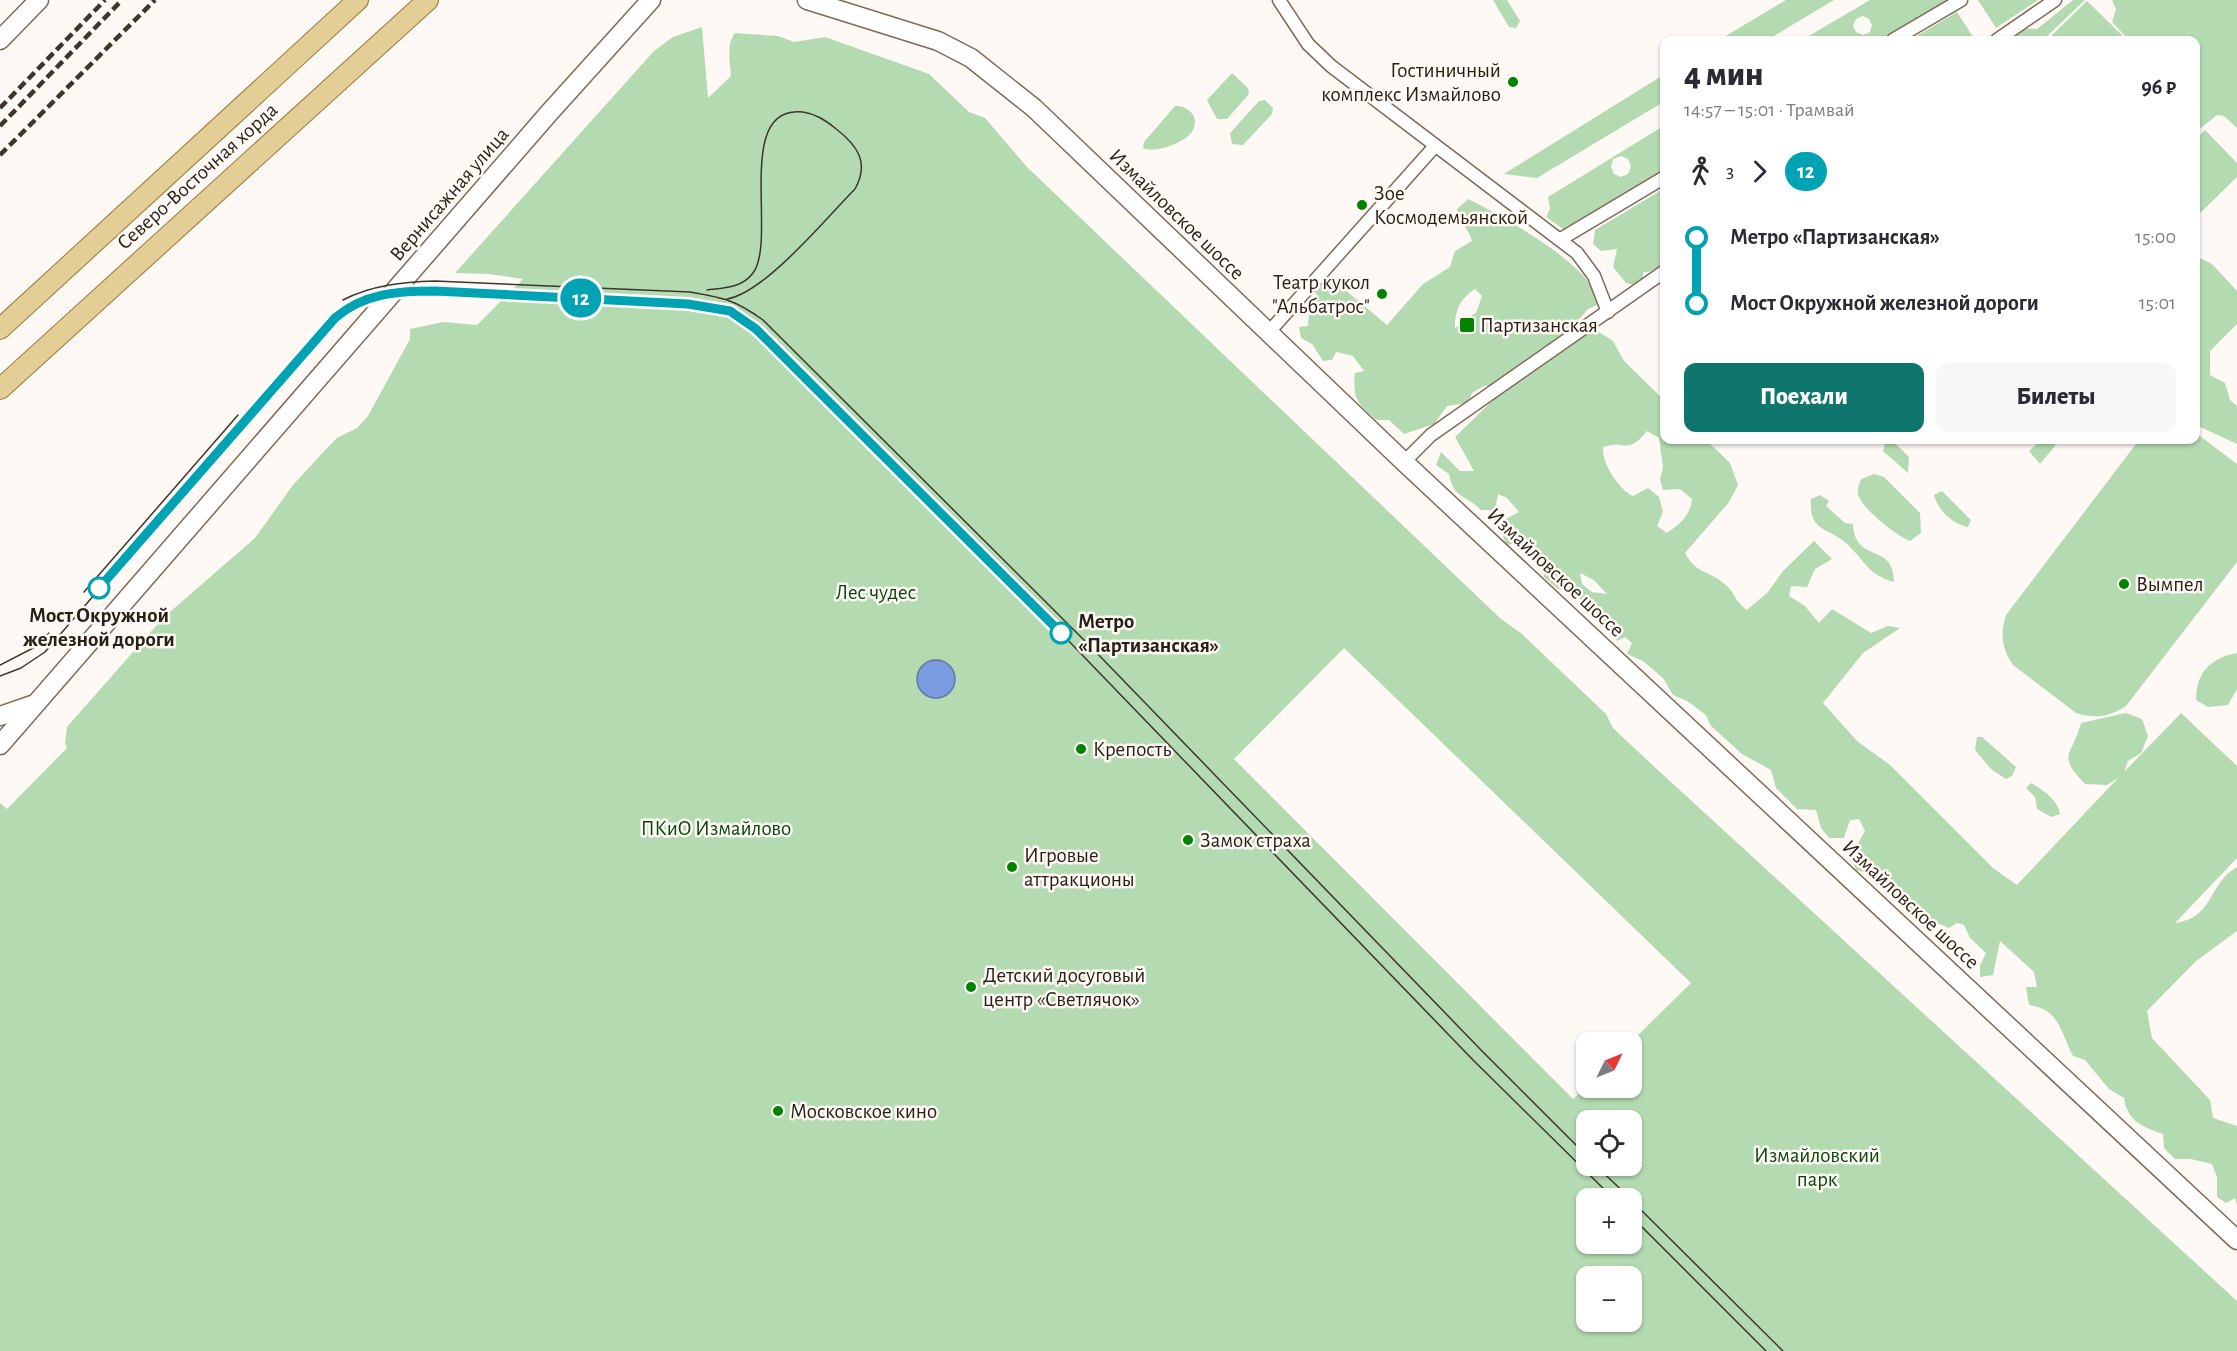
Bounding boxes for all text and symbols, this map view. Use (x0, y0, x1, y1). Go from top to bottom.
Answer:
text: 4 мин (1684, 59, 1764, 92)
place label: Гостиничный комплекс Измайлово (1321, 60, 1501, 105)
marker: Гостиничный комплекс Измайлово (1506, 75, 1520, 89)
text: 96 ₽ (2141, 76, 2176, 98)
street label: Северо-Восточная хорда (113, 99, 282, 254)
text: 14:57 – 15:01 · Трамвай (1684, 100, 1854, 120)
street label: Вернисажная улица (386, 123, 513, 265)
street label: Измайловское шоссе (1105, 145, 1248, 284)
icon: walk (1684, 155, 1717, 188)
icon: forward (1743, 155, 1776, 188)
text: 3 (1726, 161, 1734, 181)
text: 12 (1797, 161, 1815, 182)
place label: Зое Космодемьянской (1374, 183, 1528, 228)
marker: Зое Космодемьянской (1355, 198, 1369, 212)
text: Метро «Партизанская» (1730, 226, 1940, 248)
text: 15:00 (2135, 227, 2176, 247)
place label: Театр кукол "Альбатрос" (1272, 272, 1370, 317)
line badge: 12 (554, 278, 608, 318)
marker: Театр кукол "Альбатрос" (1375, 287, 1389, 301)
text: 12 (572, 288, 590, 309)
text: Мост Окружной железной дороги (1730, 292, 2039, 314)
text: 15:01 (2139, 293, 2176, 313)
place label: Партизанская (1480, 315, 1598, 336)
marker: Партизанская (1458, 316, 1476, 334)
button: Поехали (1684, 363, 1924, 432)
button: Билеты (1936, 363, 2176, 432)
street label: Измайловское шоссе (1483, 504, 1628, 641)
place label: Вымпел (2136, 574, 2204, 595)
marker: Мост Окружной железной дороги (88, 577, 110, 599)
marker: Вымпел (2117, 577, 2131, 591)
park label: Лес чудес (836, 582, 916, 603)
place label: Мост Окружной железной дороги (23, 605, 175, 650)
place label: Метро «Партизанская» (1078, 611, 1219, 656)
marker: Метро «Партизанская» (1050, 622, 1072, 644)
place label: Крепость (1093, 739, 1171, 760)
marker: Крепость (1074, 742, 1088, 756)
park label: ПКиО Измайлово (641, 818, 791, 839)
place label: Замок страха (1200, 830, 1311, 851)
marker: Замок страха (1181, 833, 1195, 847)
street label: Измайловское шоссе (1838, 836, 1983, 973)
place label: Игровые аттракционы (1024, 845, 1135, 890)
marker: Игровые аттракционы (1005, 860, 1019, 874)
place label: Детский досуговый центр «Светлячок» (983, 965, 1145, 1010)
marker: Детский досуговый центр «Светлячок» (964, 980, 978, 994)
north arrow (1576, 1032, 1642, 1098)
map controls (1576, 1032, 1642, 1332)
place label: Московское кино (790, 1101, 937, 1122)
marker: Московское кино (771, 1104, 785, 1118)
button: locate (1576, 1110, 1642, 1176)
park label: Измайловский парк (1754, 1145, 1880, 1190)
button: + (1576, 1188, 1642, 1254)
button: − (1576, 1266, 1642, 1332)

